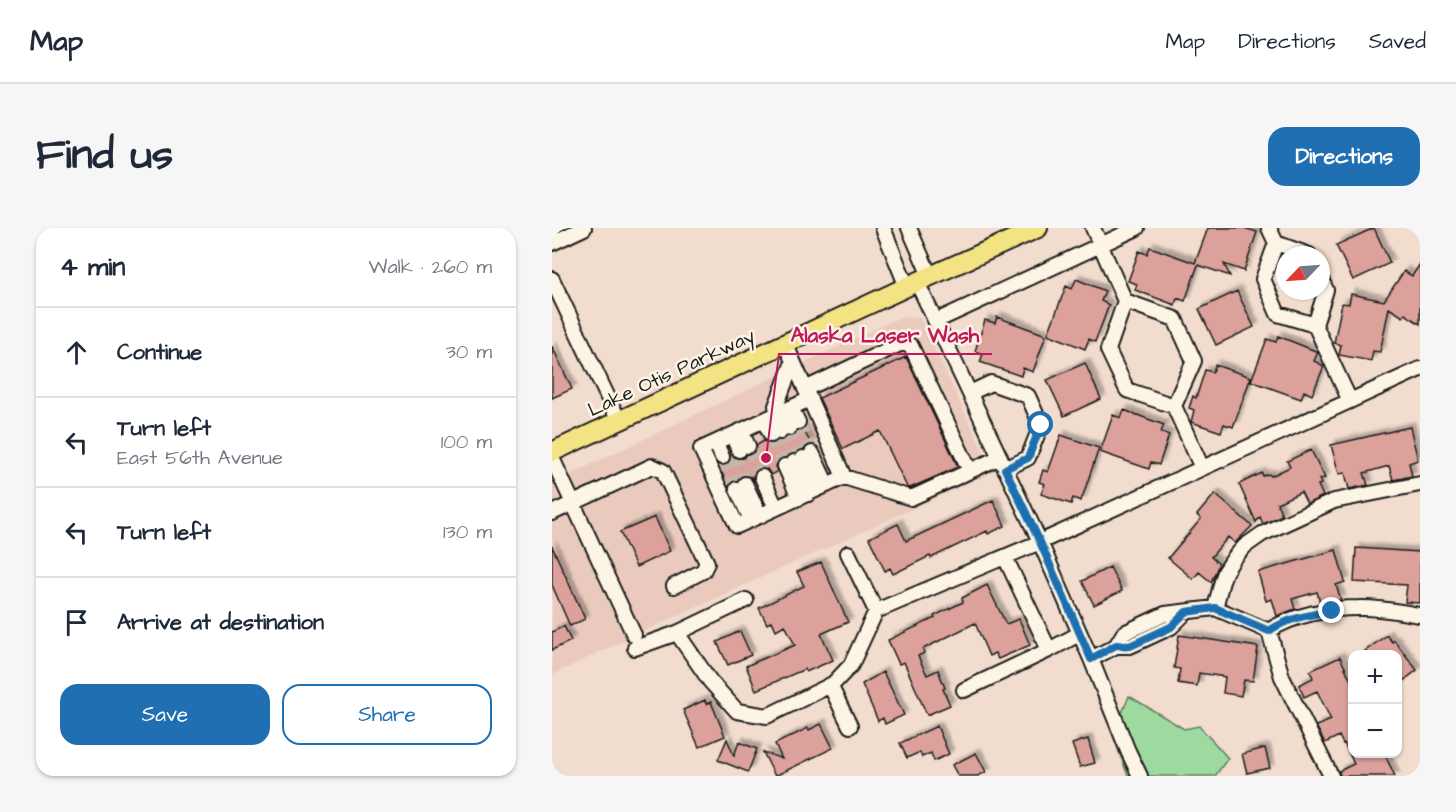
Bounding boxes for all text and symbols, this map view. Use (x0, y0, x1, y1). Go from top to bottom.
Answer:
text: Map (30, 22, 83, 61)
text: Map (1165, 27, 1205, 56)
text: Directions (1238, 27, 1336, 56)
text: Saved (1369, 27, 1426, 56)
text: Find us (36, 127, 173, 185)
button: Directions (1268, 127, 1420, 186)
north arrow (1276, 246, 1330, 300)
text: 4 min (60, 249, 125, 285)
text: Walk · 260 m (369, 253, 492, 281)
callout: Alaska Laser Wash (779, 315, 992, 354)
text: Alaska Laser Wash (791, 321, 980, 350)
street label: Lake Otis Parkway (583, 322, 760, 425)
icon: ahead (60, 336, 93, 369)
text: Continue (117, 337, 202, 368)
text: 30 m (446, 338, 492, 366)
route start (1027, 411, 1053, 437)
text: Turn left (117, 413, 211, 444)
icon: left (60, 426, 93, 459)
text: 100 m (441, 428, 492, 456)
text: East 56th Avenue (117, 444, 283, 472)
icon: left (60, 516, 93, 549)
text: Turn left (117, 517, 211, 548)
text: 130 m (443, 518, 492, 546)
route end (1318, 597, 1344, 623)
icon: arrive (60, 606, 93, 639)
text: Arrive at destination (117, 607, 324, 638)
map controls (1348, 650, 1402, 758)
button: + (1348, 650, 1402, 704)
button: Save (60, 684, 270, 745)
button: Share (282, 684, 492, 745)
button: − (1348, 704, 1402, 758)

